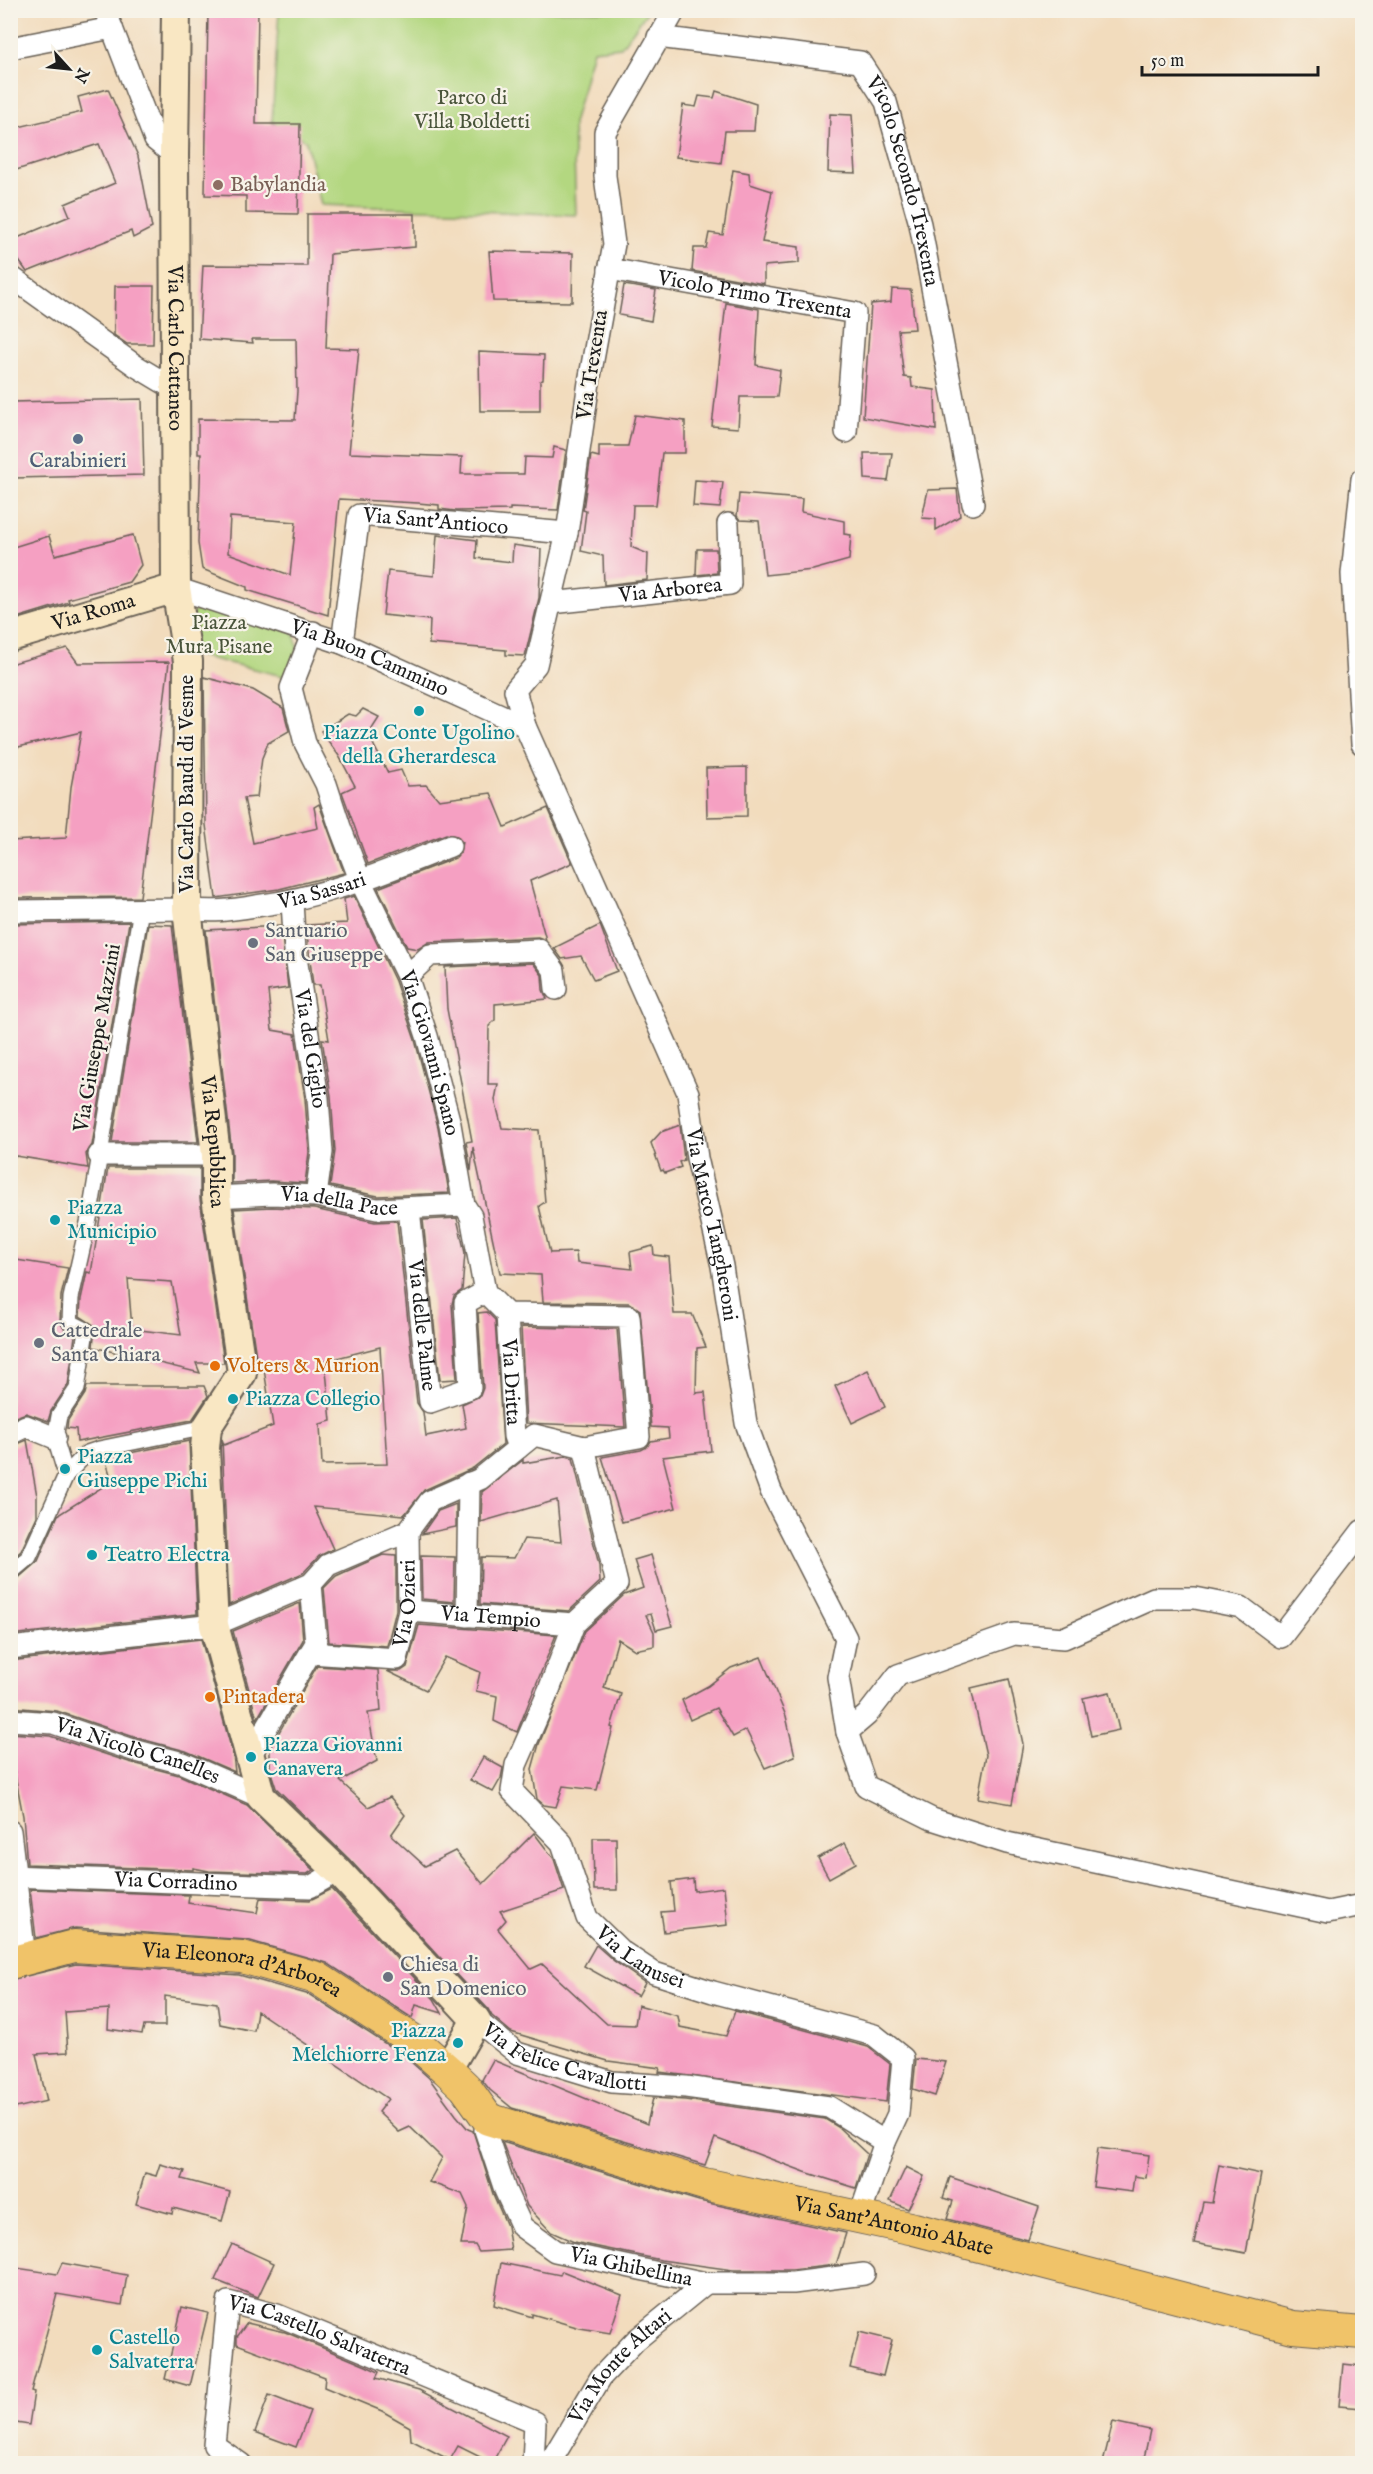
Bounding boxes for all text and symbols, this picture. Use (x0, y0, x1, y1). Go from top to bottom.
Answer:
north arrow (39, 39, 99, 99)
scale bar (1142, 39, 1318, 77)
text: 50 m (1151, 50, 1184, 73)
text: N (68, 63, 93, 86)
street label: Vicolo Secondo Trexenta (859, 70, 945, 290)
park label: Parco di Villa Boldetti (413, 85, 530, 136)
place label: Babylandia (230, 172, 327, 199)
marker: Babylandia (211, 178, 225, 192)
street label: Via Carlo Cattaneo (161, 264, 189, 431)
street label: Vicolo Primo Trexenta (654, 264, 855, 326)
street label: Via Trexenta (571, 307, 615, 423)
marker: Carabinieri (71, 432, 85, 446)
place label: Carabinieri (29, 448, 127, 475)
street label: Via Sant'Antioco (361, 502, 509, 541)
street label: Via Arborea (616, 571, 724, 609)
street label: Via Roma (48, 587, 139, 638)
park label: Piazza Mura Pisane (166, 610, 273, 661)
street label: Via Buon Cammino (286, 613, 453, 703)
street label: Via Carlo Baudi di Vesme (174, 674, 201, 894)
marker: Piazza Conte Ugolino della Gherardesca (412, 704, 426, 718)
place label: Piazza Conte Ugolino della Gherardesca (323, 720, 515, 771)
street label: Via Sassari (275, 866, 370, 916)
place label: Santuario San Giuseppe (265, 918, 383, 969)
marker: Santuario San Giuseppe (246, 936, 260, 950)
street label: Via Giuseppe Mazzini (68, 942, 128, 1135)
street label: Via Giovanni Spano (392, 966, 465, 1138)
street label: Via del Giglio (287, 986, 332, 1109)
street label: Via Repubblica (193, 1073, 231, 1210)
street label: Via Marco Tangheroni (679, 1125, 744, 1323)
street label: Via della Pace (279, 1181, 399, 1223)
place label: Piazza Municipio (67, 1195, 157, 1246)
marker: Piazza Municipio (48, 1213, 62, 1227)
street label: Via delle Palme (401, 1257, 442, 1393)
place label: Cattedrale Santa Chiara (51, 1318, 161, 1369)
marker: Cattedrale Santa Chiara (32, 1336, 46, 1350)
street label: Via Dritta (495, 1337, 527, 1427)
place label: Volters & Murion (226, 1353, 380, 1380)
marker: Volters & Murion (208, 1359, 222, 1373)
place label: Piazza Collegio (245, 1386, 380, 1413)
marker: Piazza Collegio (226, 1392, 240, 1406)
place label: Piazza Giuseppe Pichi (77, 1444, 208, 1495)
marker: Piazza Giuseppe Pichi (58, 1462, 72, 1476)
place label: Teatro Electra (104, 1542, 231, 1569)
marker: Teatro Electra (85, 1548, 99, 1562)
street label: Via Ozieri (387, 1559, 423, 1651)
street label: Via Tempio (439, 1600, 542, 1635)
place label: Pintadera (222, 1684, 306, 1711)
marker: Pintadera (203, 1690, 217, 1704)
street label: Via Nicolò Canelles (51, 1711, 224, 1791)
place label: Piazza Giovanni Canavera (263, 1732, 403, 1783)
marker: Piazza Giovanni Canavera (244, 1750, 258, 1764)
street label: Via Corradino (113, 1866, 238, 1898)
street label: Via Lanusei (589, 1919, 688, 1995)
street label: Via Eleonora d'Arborea (140, 1937, 348, 2005)
place label: Chiesa di San Domenico (400, 1952, 527, 2003)
marker: Chiesa di San Domenico (381, 1970, 395, 1984)
street label: Via Felice Cavallotti (476, 2016, 648, 2098)
place label: Piazza Melchiorre Fenza (292, 2018, 447, 2069)
marker: Piazza Melchiorre Fenza (451, 2036, 465, 2050)
street label: Via Sant'Antonio Abate (790, 2190, 997, 2263)
street label: Via Ghibellina (566, 2241, 696, 2293)
street label: Via Castello Salvaterra (224, 2289, 416, 2383)
street label: Via Monte Altari (562, 2303, 678, 2430)
place label: Castello Salvaterra (109, 2325, 195, 2376)
marker: Castello Salvaterra (90, 2343, 104, 2357)

